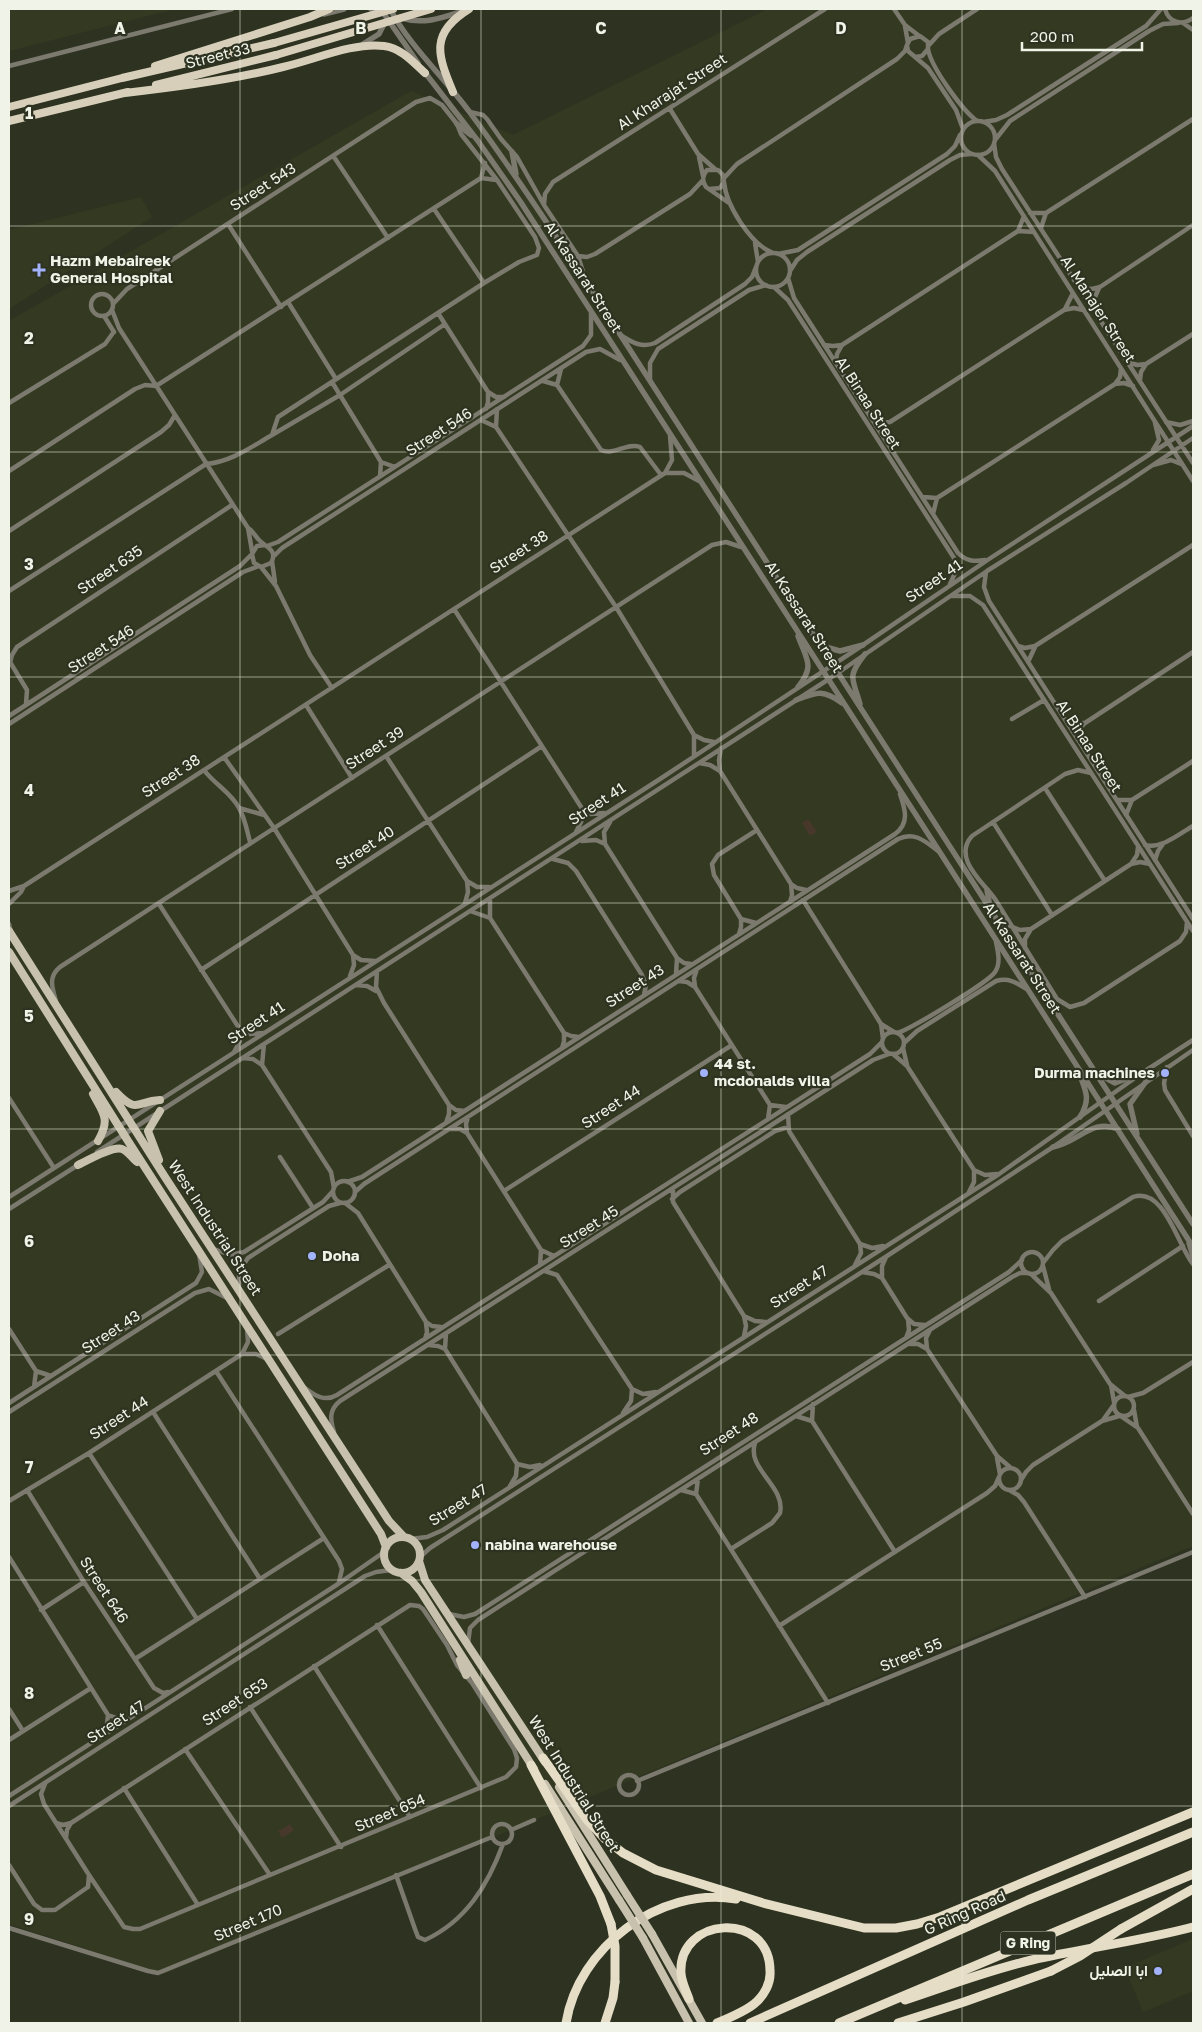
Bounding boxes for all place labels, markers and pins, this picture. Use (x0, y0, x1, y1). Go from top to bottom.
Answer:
place label: Hazm Mebaireek General Hospital (50, 251, 173, 286)
marker: Hazm Mebaireek General Hospital (32, 263, 46, 277)
place label: 44 st. mcdonalds villa (714, 1054, 830, 1089)
place label: Durma machines (1034, 1063, 1155, 1081)
marker: 44 st. mcdonalds villa (698, 1067, 710, 1079)
marker: Durma machines (1159, 1067, 1171, 1079)
place label: Doha (322, 1246, 360, 1264)
marker: Doha (306, 1250, 318, 1262)
place label: nabina warehouse (485, 1535, 617, 1553)
marker: nabina warehouse (469, 1539, 481, 1551)
place label: ابا الصليل (1089, 1961, 1148, 1980)
marker: ابا الصليل (1152, 1965, 1164, 1977)

